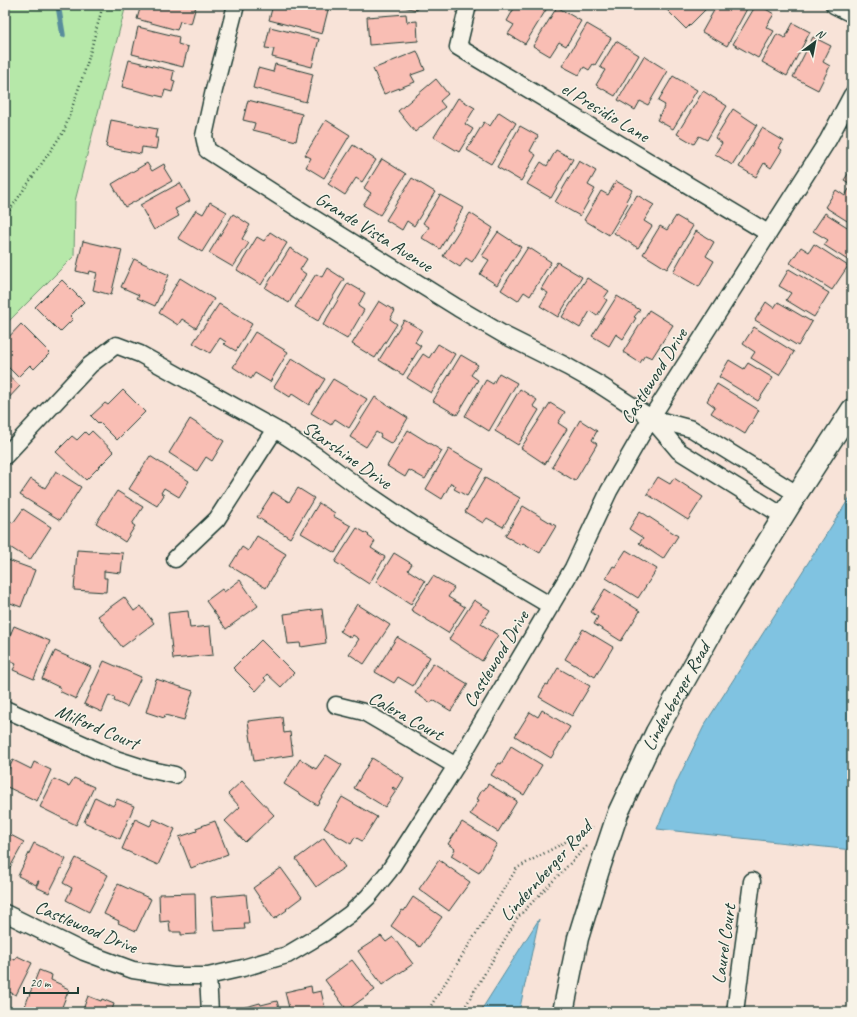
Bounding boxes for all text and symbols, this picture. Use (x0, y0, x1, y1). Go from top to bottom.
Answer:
north arrow (795, 22, 835, 62)
text: N (814, 26, 829, 42)
street label: el Presidio Lane (556, 76, 655, 149)
street label: Grande Vista Avenue (311, 186, 438, 278)
street label: Castlewood Drive (615, 322, 694, 428)
street label: Starshine Drive (298, 416, 398, 495)
street label: Castlewood Drive (458, 605, 535, 712)
street label: Lindenberger Road (637, 635, 718, 755)
street label: Calera Court (364, 686, 449, 747)
street label: Milford Court (52, 699, 145, 756)
street label: Lindernberger Road (495, 814, 599, 926)
street label: Castlewood Drive (31, 895, 142, 960)
street label: Laurel Court (707, 901, 742, 985)
scale bar (24, 969, 78, 995)
text: 20 m (30, 975, 52, 991)

